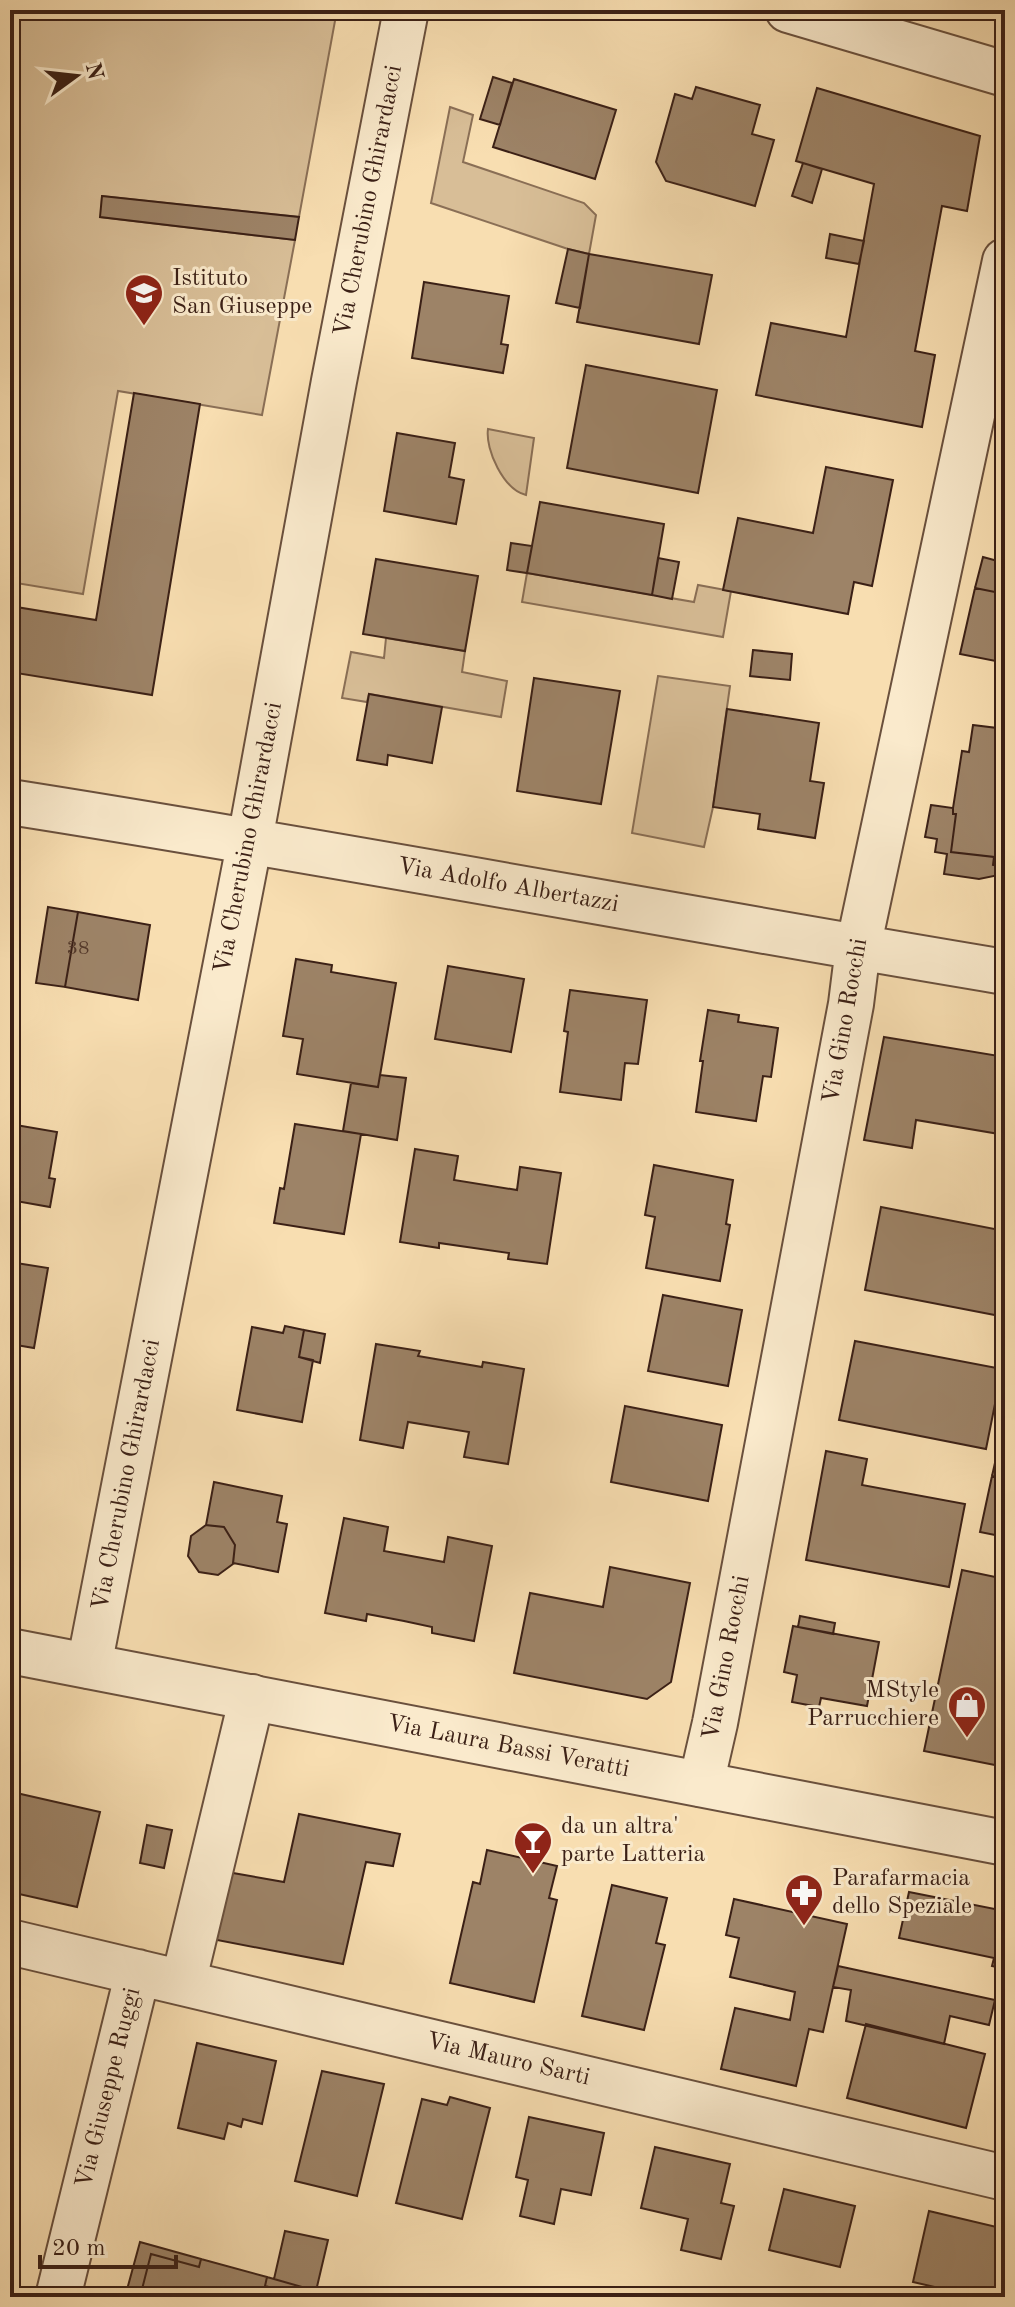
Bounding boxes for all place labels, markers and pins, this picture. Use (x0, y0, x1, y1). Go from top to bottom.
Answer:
place label: Istituto San Giuseppe (172, 267, 312, 319)
school or university icon: Istituto San Giuseppe (123, 272, 165, 327)
place label: MStyle Parrucchiere (807, 1679, 939, 1731)
shop icon: MStyle Parrucchiere (946, 1684, 988, 1739)
place label: da un altra' parte Latteria (561, 1815, 705, 1867)
bar icon: da un altra' parte Latteria (512, 1820, 554, 1875)
place label: Parafarmacia dello Speziale (832, 1867, 972, 1919)
pharmacy icon: Parafarmacia dello Speziale (783, 1872, 825, 1927)

